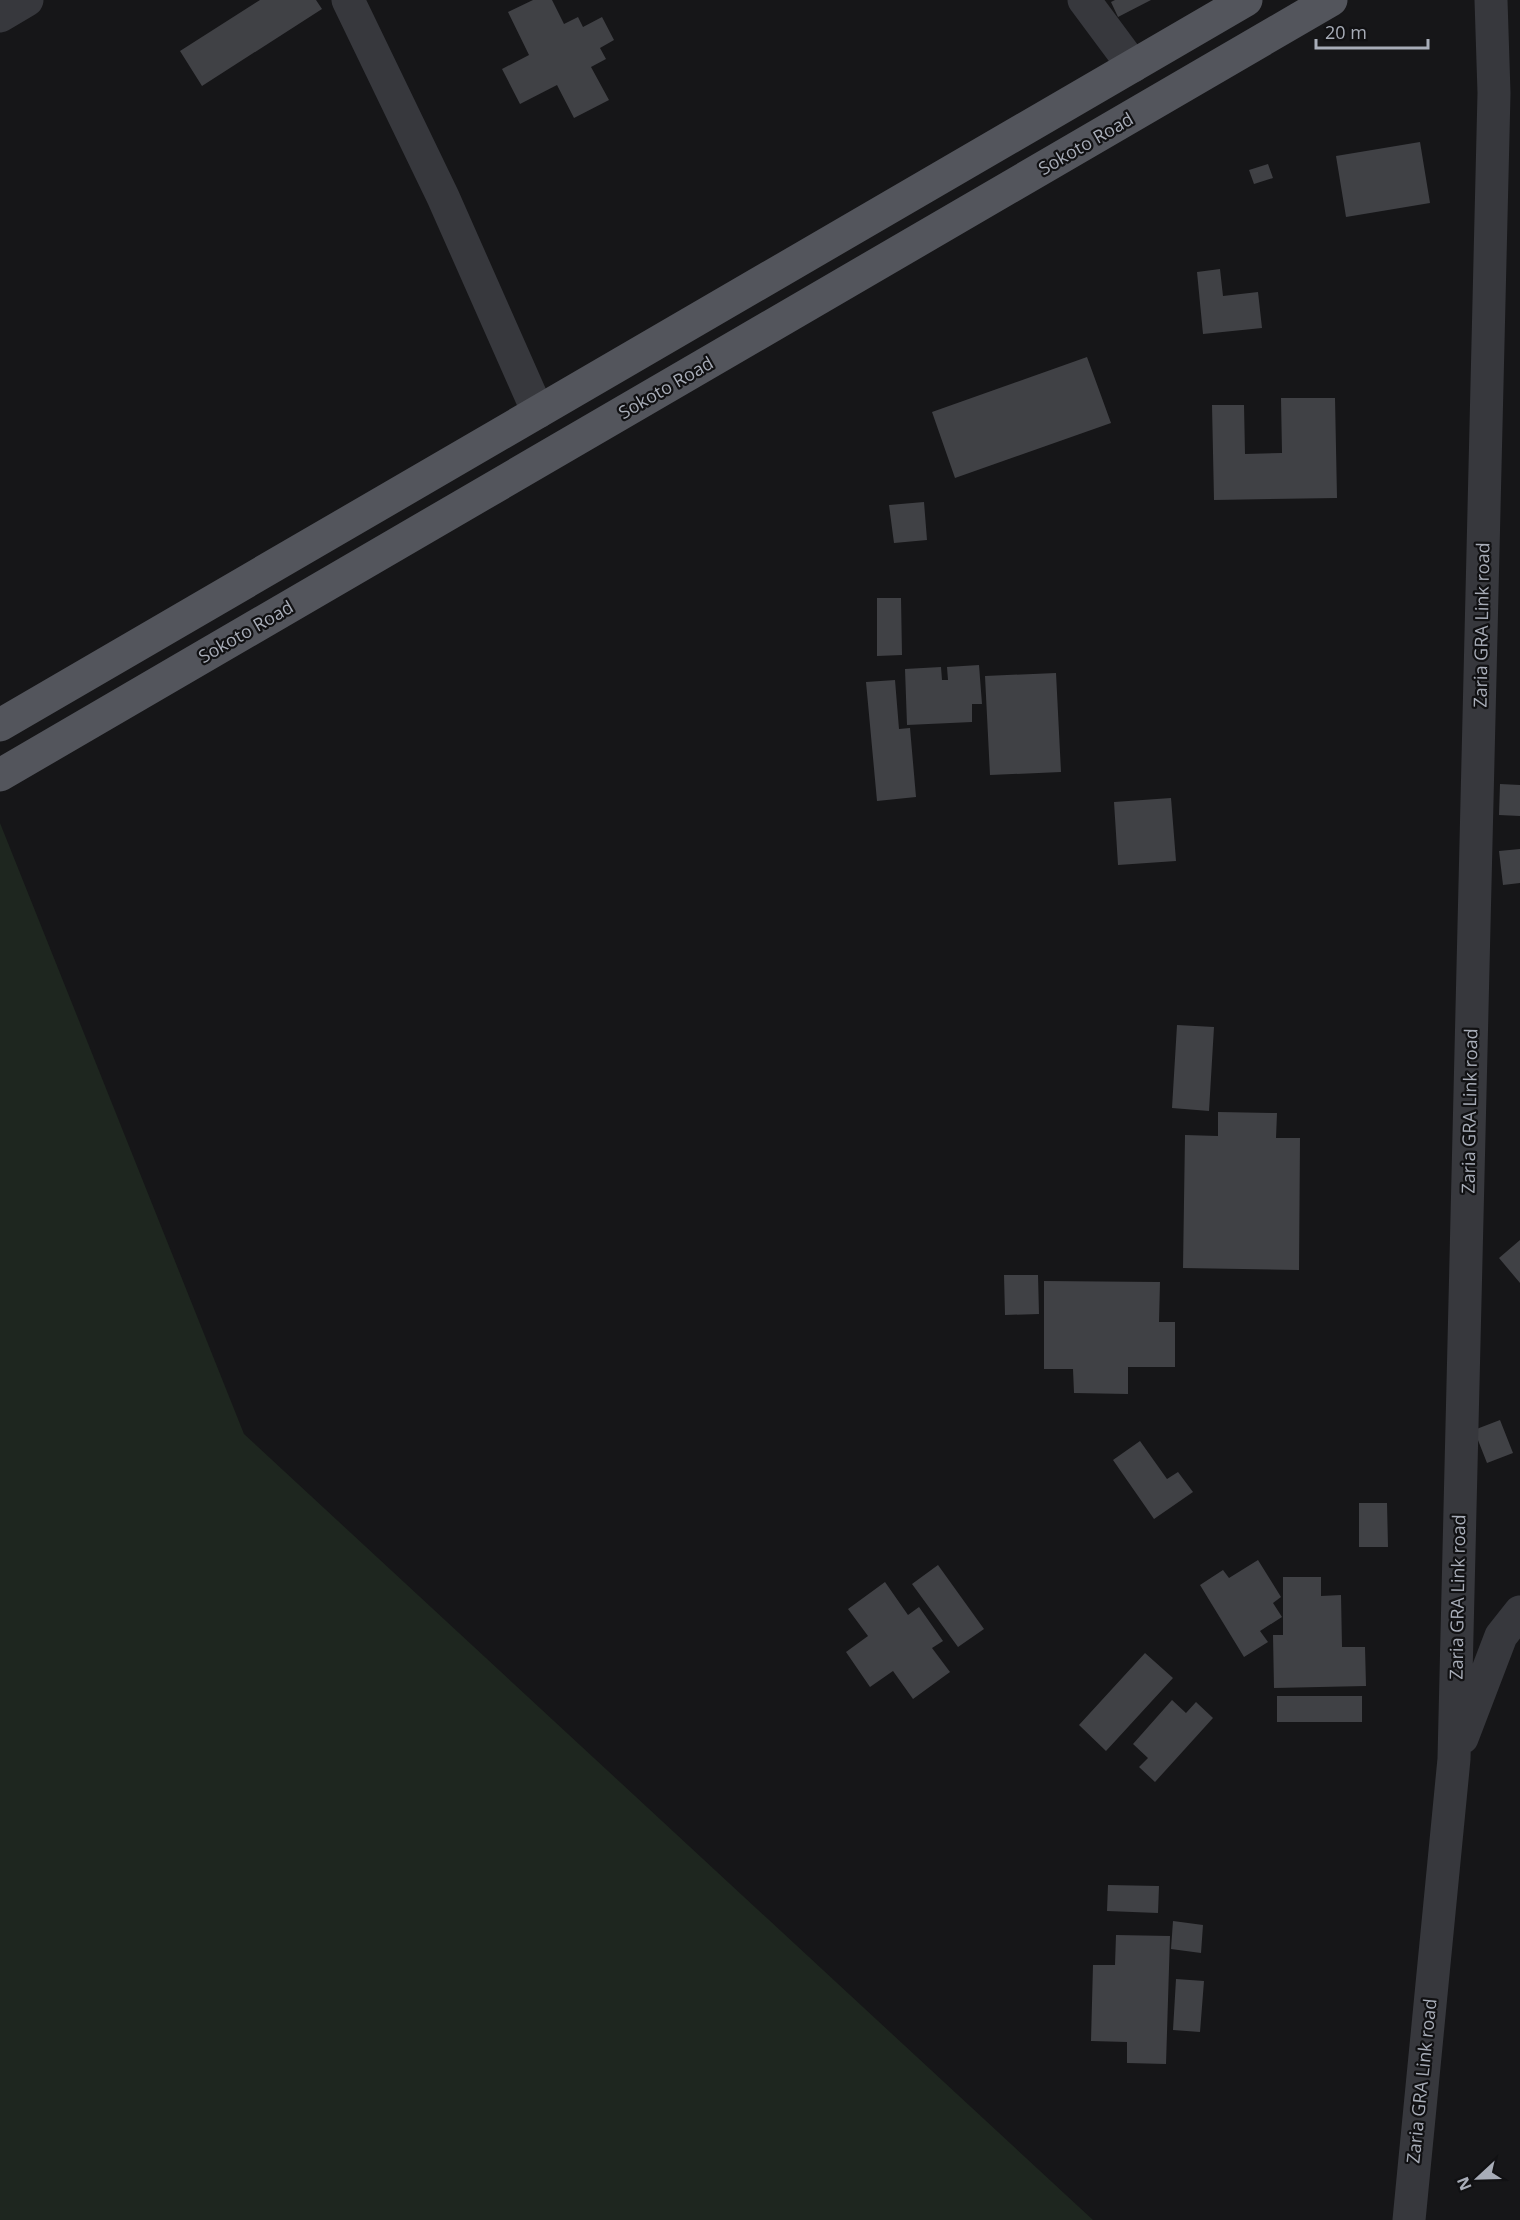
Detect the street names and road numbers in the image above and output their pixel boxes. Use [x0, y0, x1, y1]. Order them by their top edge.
street label: Sokoto Road [1034, 106, 1137, 180]
street label: Sokoto Road [614, 350, 717, 424]
street label: Zaria GRA Link road [1468, 542, 1494, 708]
street label: Sokoto Road [194, 594, 297, 668]
street label: Zaria GRA Link road [1456, 1028, 1482, 1194]
street label: Zaria GRA Link road [1444, 1514, 1470, 1680]
street label: Zaria GRA Link road [1400, 1997, 1442, 2164]

